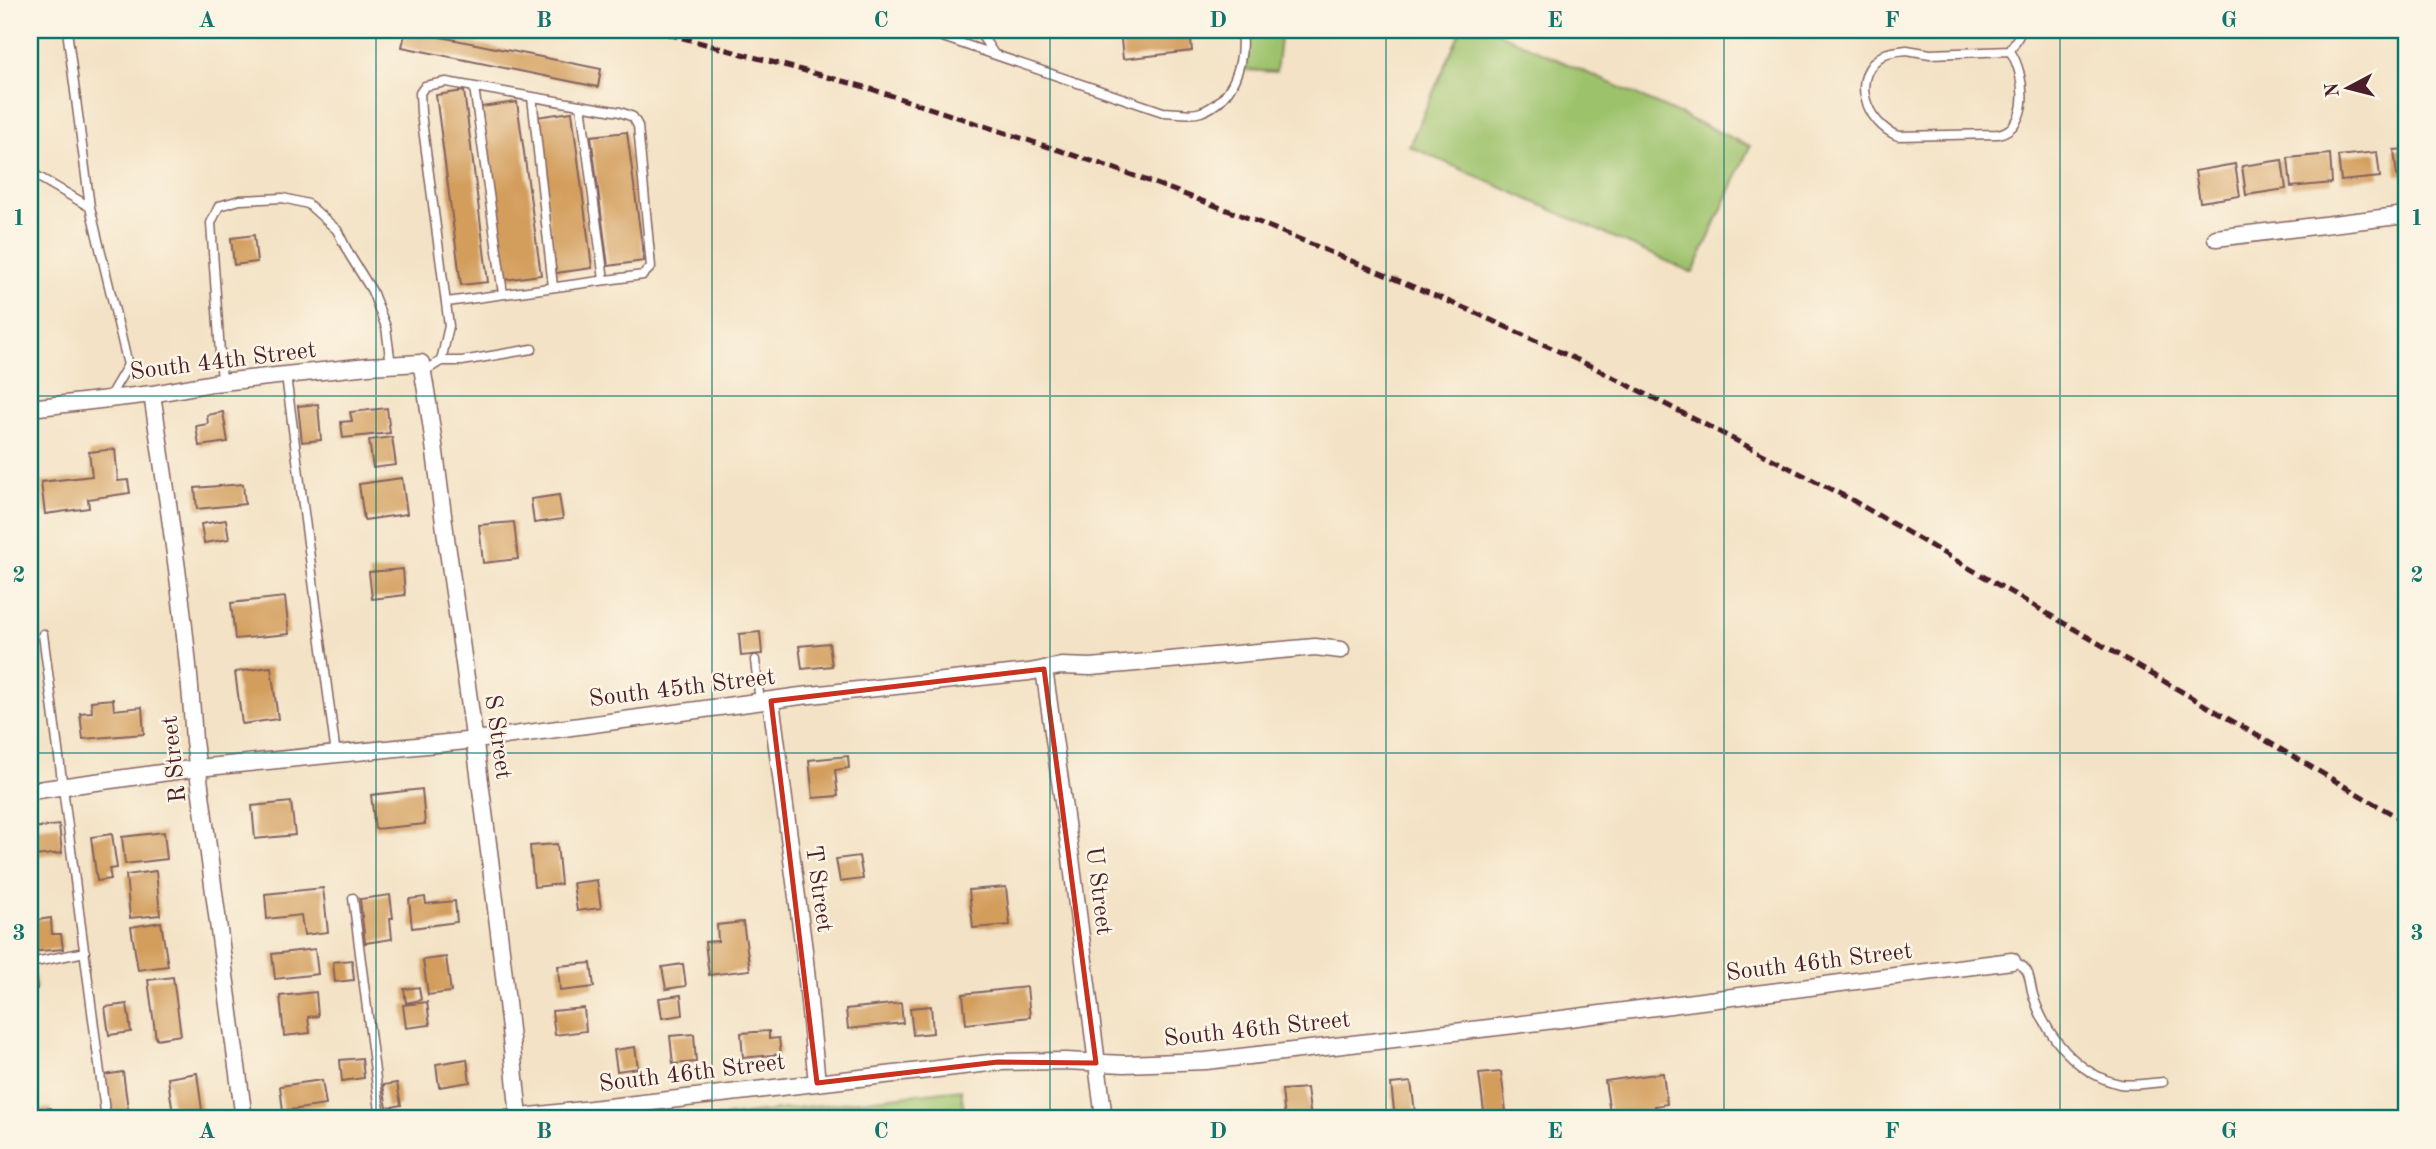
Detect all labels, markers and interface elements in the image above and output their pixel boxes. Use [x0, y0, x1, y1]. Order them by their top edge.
text: A [198, 9, 216, 32]
text: B [536, 9, 552, 32]
text: C [873, 9, 889, 32]
text: D [1209, 9, 1227, 32]
text: E [1547, 9, 1563, 32]
text: F [1884, 9, 1900, 32]
text: G [2221, 9, 2237, 32]
north arrow [2314, 52, 2384, 122]
text: N [2323, 81, 2344, 98]
text: 1 [12, 207, 26, 230]
text: 1 [2410, 207, 2424, 230]
street label: South 44th Street [129, 339, 317, 385]
text: 2 [12, 564, 26, 587]
text: 2 [2410, 564, 2424, 587]
street label: South 45th Street [588, 666, 776, 712]
street label: S Street [479, 693, 515, 781]
street label: R Street [158, 714, 192, 804]
street label: T Street [800, 844, 836, 934]
street label: U Street [1081, 845, 1115, 937]
text: 3 [12, 922, 26, 945]
text: 3 [2410, 922, 2424, 945]
street label: South 46th Street [1725, 940, 1913, 986]
street label: South 46th Street [1163, 1008, 1351, 1052]
street label: South 46th Street [598, 1051, 786, 1097]
text: A [198, 1120, 216, 1143]
text: B [536, 1120, 552, 1143]
text: C [873, 1120, 889, 1143]
text: D [1209, 1120, 1227, 1143]
text: E [1547, 1120, 1563, 1143]
text: F [1884, 1120, 1900, 1143]
text: G [2221, 1120, 2237, 1143]

